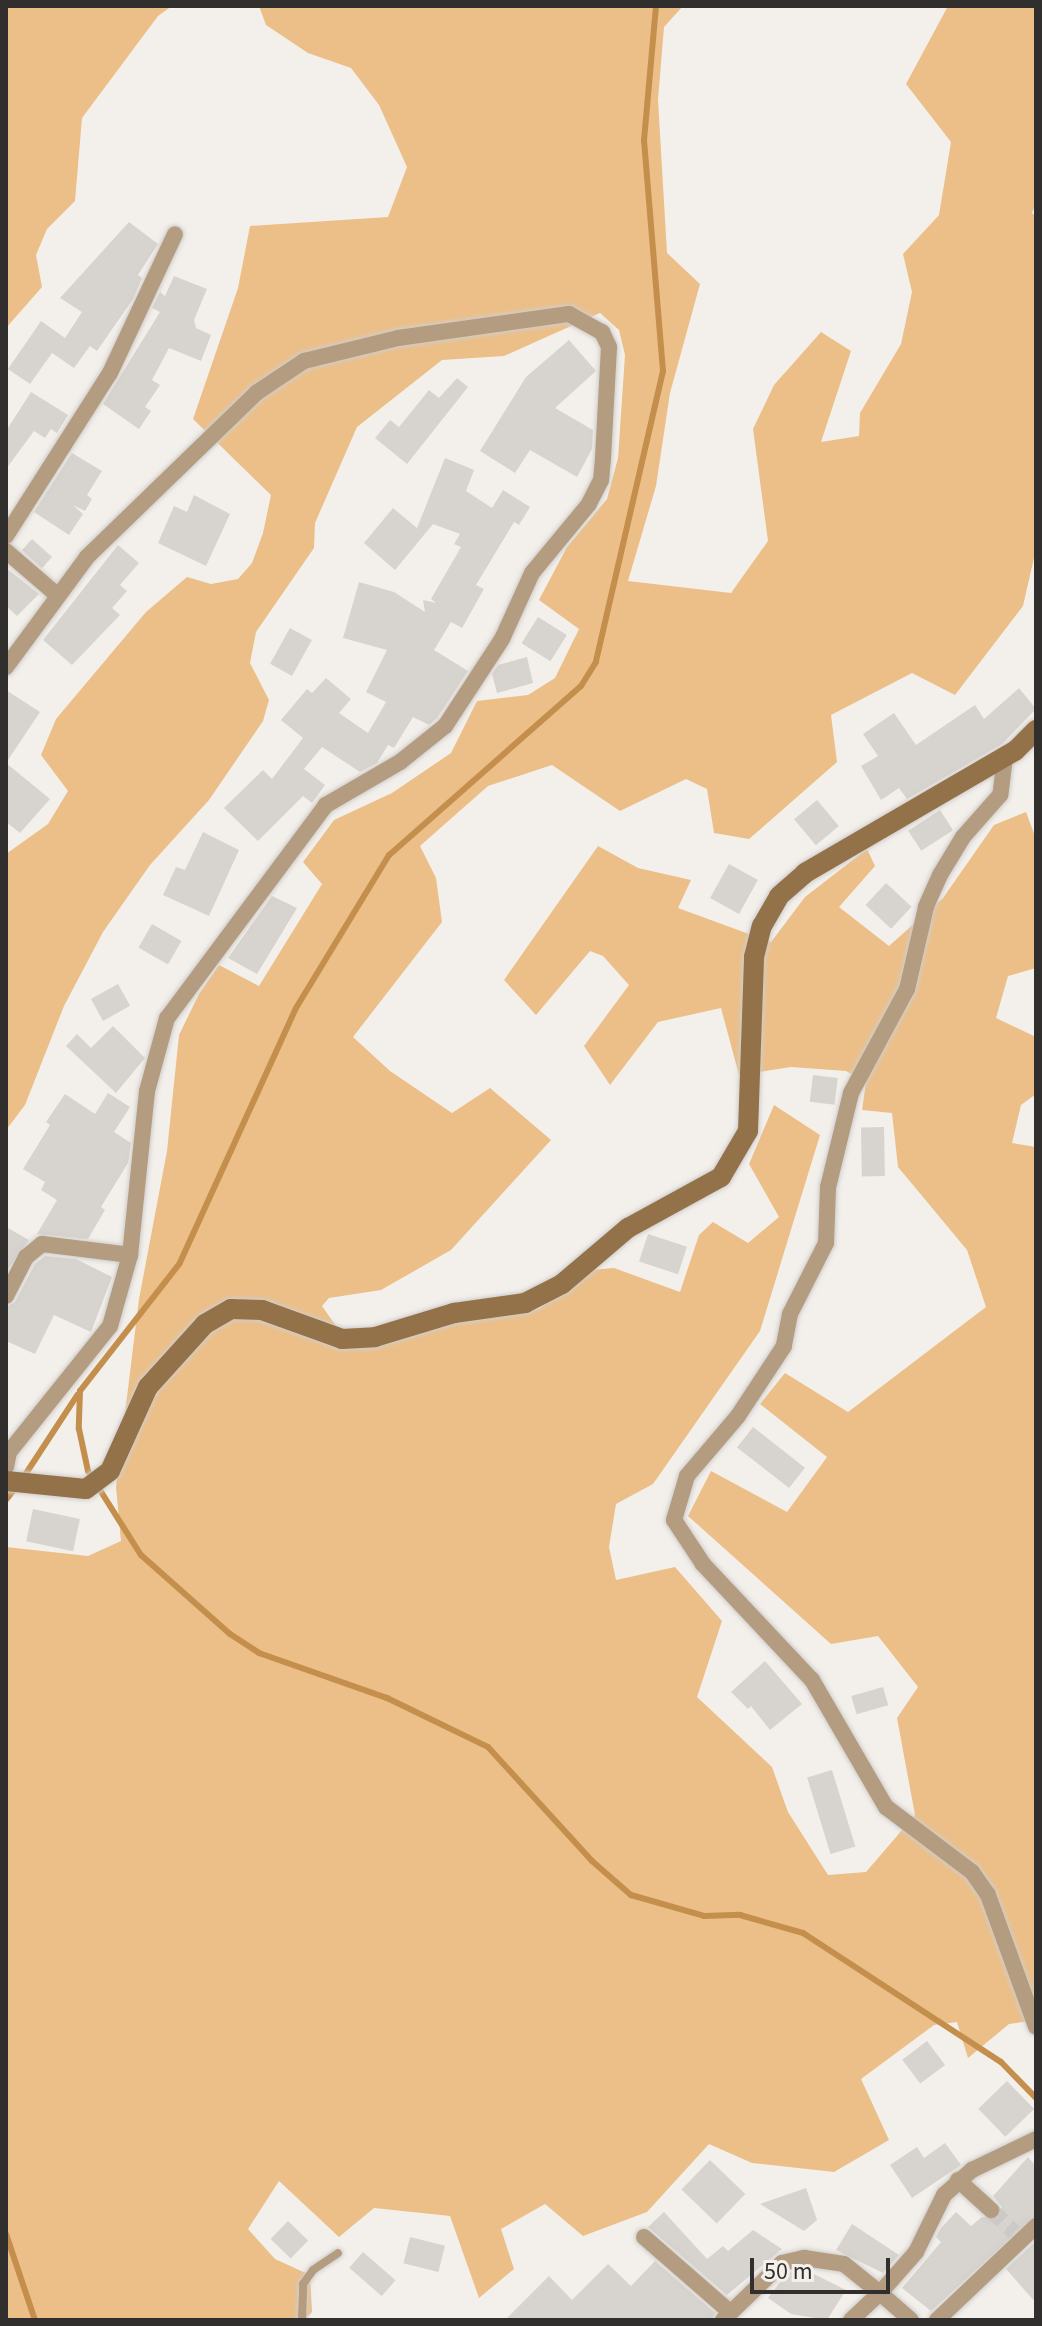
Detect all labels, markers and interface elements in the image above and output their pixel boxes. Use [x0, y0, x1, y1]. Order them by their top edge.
scale bar [754, 2242, 894, 2292]
text: 50 m [764, 2254, 813, 2289]

